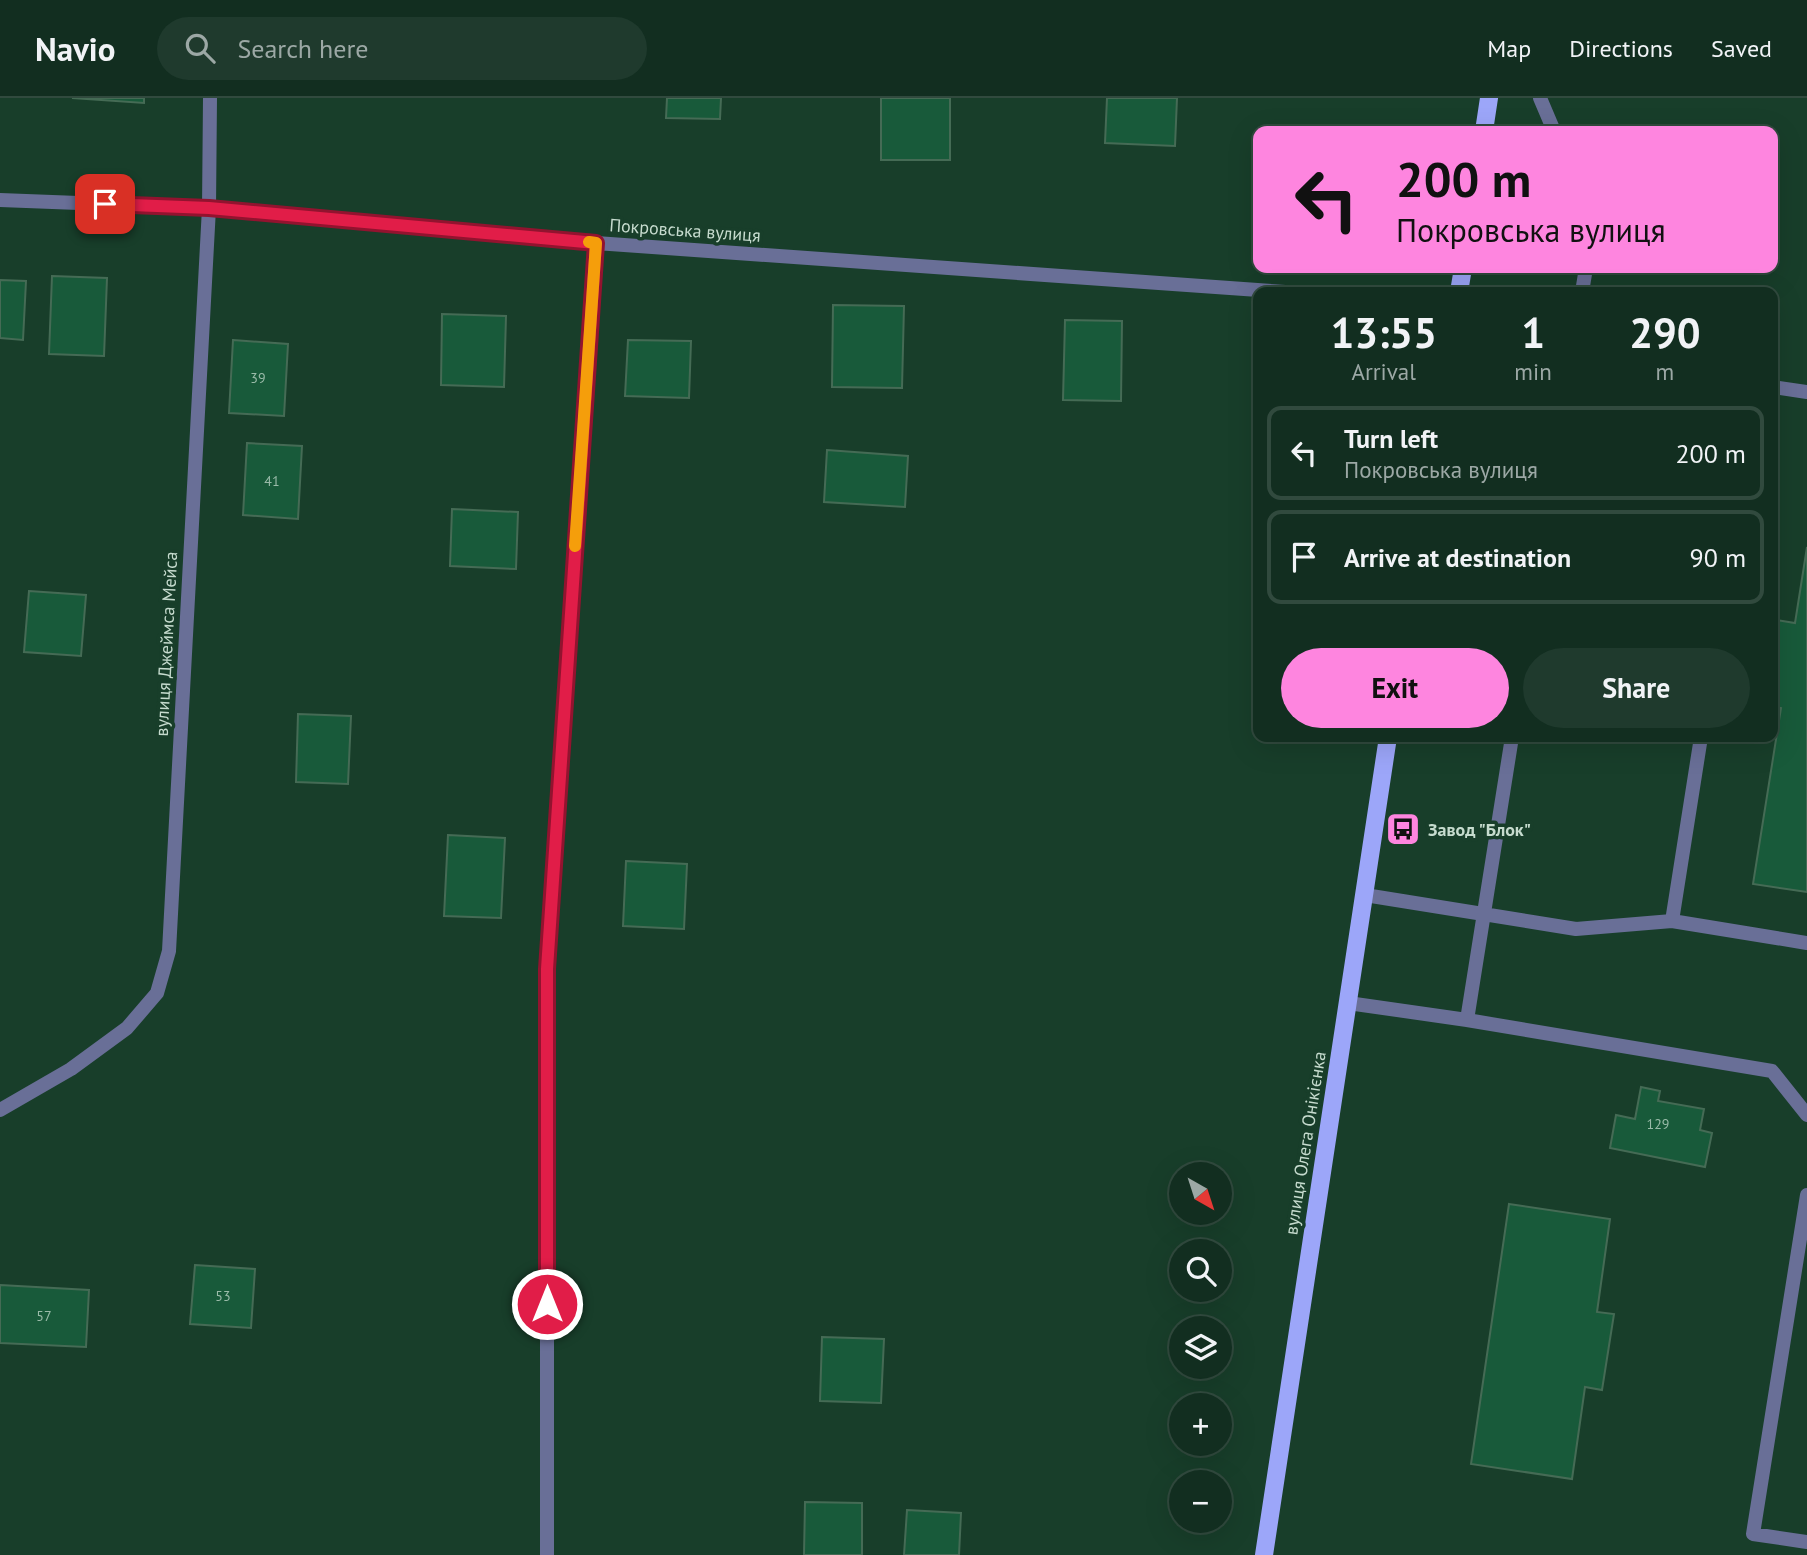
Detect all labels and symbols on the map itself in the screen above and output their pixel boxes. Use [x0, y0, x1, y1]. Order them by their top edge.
pin [75, 174, 135, 234]
street label: Покровська вулиця [609, 213, 761, 247]
house number: 39 [250, 369, 266, 387]
house number: 41 [264, 472, 280, 490]
street label: вулиця Джеймса Мейса [150, 551, 182, 737]
bus stop icon: Завод "Блок" [1384, 810, 1422, 848]
place label: Завод "Блок" [1428, 818, 1531, 841]
street label: вулиця Олега Онікієнка [1279, 1050, 1331, 1236]
house number: 129 [1647, 1115, 1669, 1133]
north arrow [1169, 1162, 1232, 1225]
position arrow [510, 1267, 584, 1341]
house number: 53 [215, 1287, 231, 1305]
house number: 57 [36, 1307, 52, 1325]

